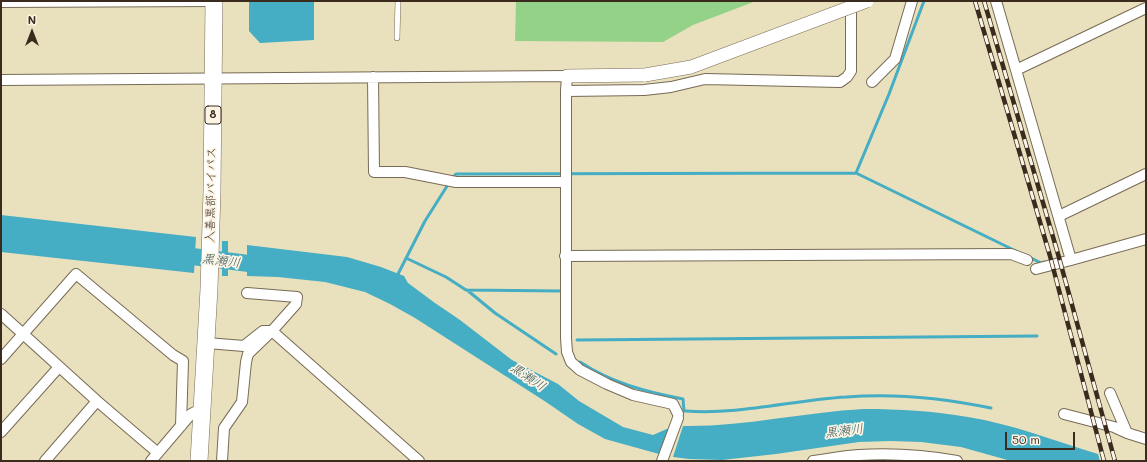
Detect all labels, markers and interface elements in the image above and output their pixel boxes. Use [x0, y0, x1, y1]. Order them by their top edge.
north arrow [12, 12, 52, 52]
text: N [28, 12, 36, 27]
road number: 8 [205, 106, 221, 124]
street label: 入善黒部バイパス [203, 147, 219, 243]
water label: 黒瀬川 [201, 251, 241, 271]
water label: 黒瀬川 [507, 360, 549, 394]
water label: 黒瀬川 [824, 421, 864, 441]
scale bar [1007, 424, 1077, 450]
text: 50 m [1012, 431, 1040, 447]

